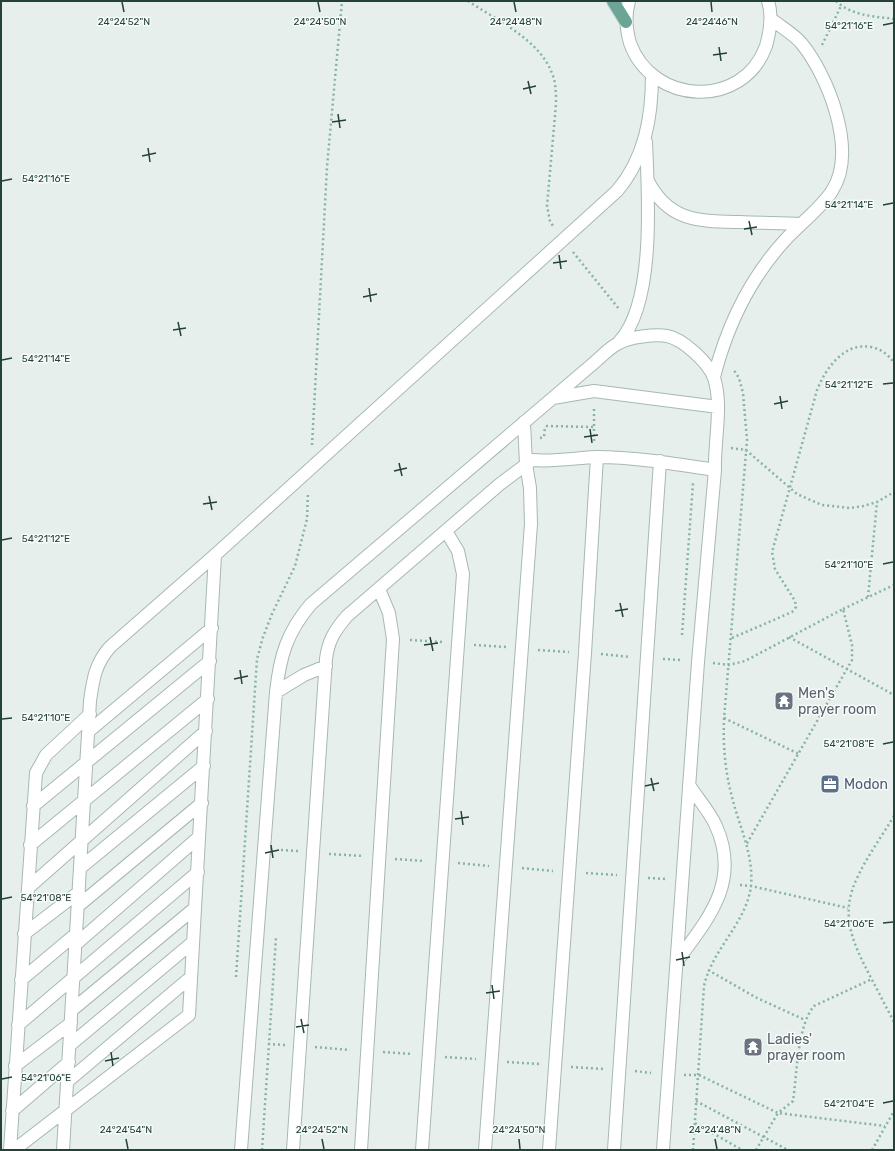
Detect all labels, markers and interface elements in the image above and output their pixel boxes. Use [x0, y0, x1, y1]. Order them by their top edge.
text: 24°24'52"N [98, 16, 150, 28]
text: 24°24'50"N [294, 16, 346, 28]
text: 24°24'48"N [490, 16, 542, 28]
text: 24°24'46"N [686, 16, 738, 28]
text: 54°21'16"E [825, 20, 873, 32]
text: 54°21'16"E [22, 173, 70, 185]
text: 54°21'14"E [825, 199, 873, 211]
text: 54°21'14"E [22, 353, 70, 365]
text: 54°21'12"E [825, 379, 873, 391]
text: 54°21'12"E [22, 533, 70, 545]
text: 54°21'10"E [825, 559, 873, 571]
place label: Men's prayer room [798, 685, 877, 718]
temple icon: Men's prayer room [773, 690, 795, 712]
text: 54°21'10"E [22, 712, 70, 724]
text: 54°21'08"E [824, 738, 874, 750]
office icon: Modon [819, 773, 841, 795]
place label: Modon [844, 776, 888, 793]
text: 54°21'08"E [21, 892, 71, 904]
text: 54°21'06"E [824, 918, 874, 930]
place label: Ladies' prayer room [767, 1031, 846, 1064]
temple icon: Ladies' prayer room [742, 1036, 764, 1058]
text: 54°21'06"E [21, 1072, 71, 1084]
text: 54°21'04"E [824, 1098, 874, 1110]
text: 24°24'54"N [100, 1124, 152, 1136]
text: 24°24'52"N [296, 1124, 348, 1136]
text: 24°24'50"N [493, 1124, 545, 1136]
text: 24°24'48"N [689, 1124, 741, 1136]

